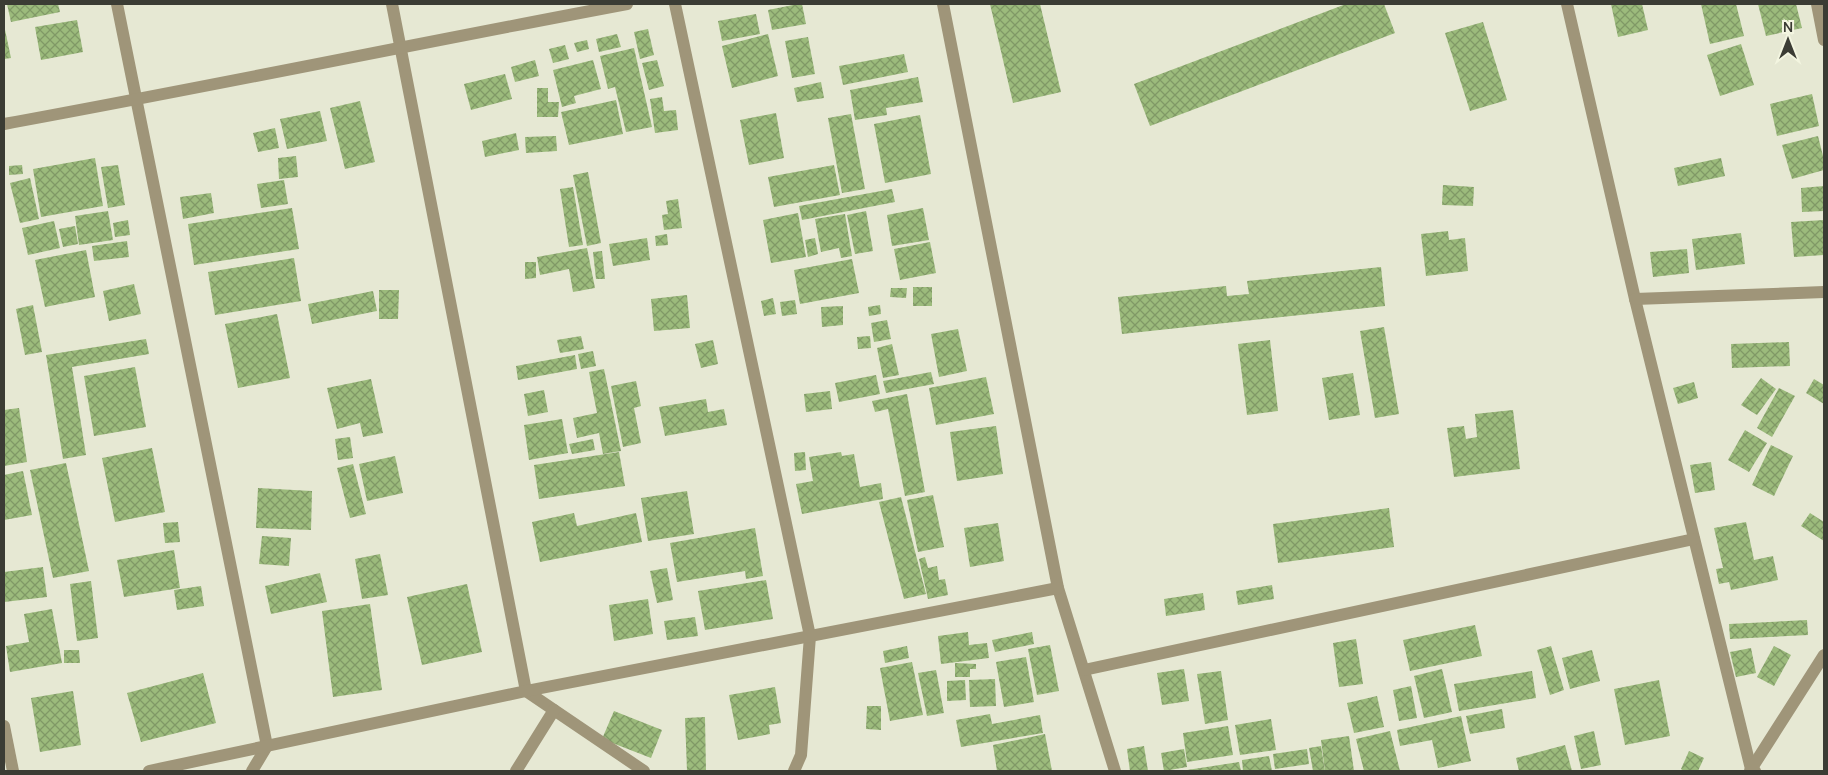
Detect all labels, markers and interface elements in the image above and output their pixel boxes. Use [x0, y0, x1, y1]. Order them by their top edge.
north arrow [1763, 15, 1813, 65]
text: N [1783, 17, 1793, 36]

